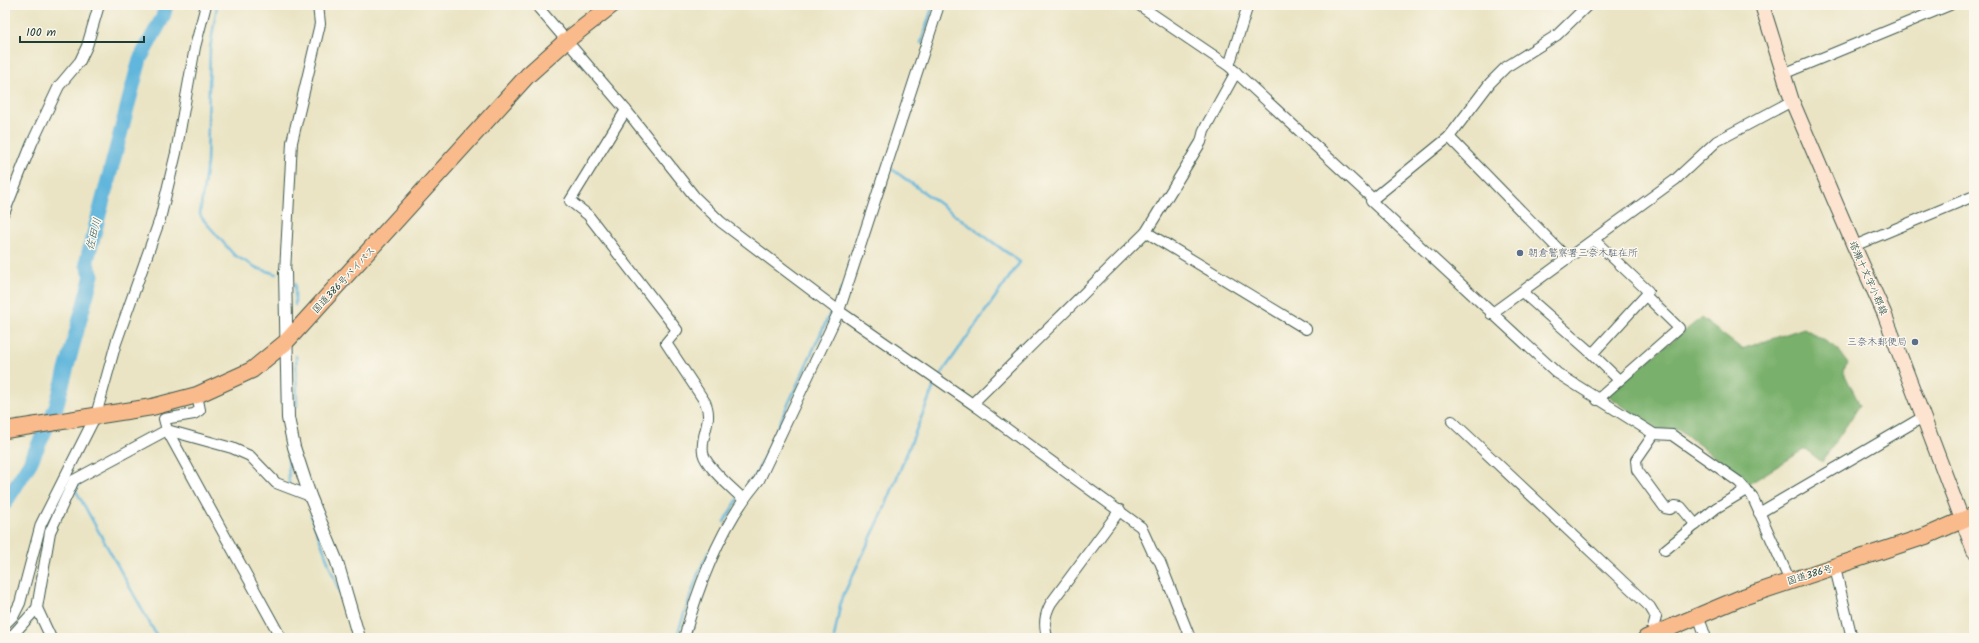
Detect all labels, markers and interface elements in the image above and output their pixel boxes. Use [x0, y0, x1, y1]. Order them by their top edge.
scale bar [20, 18, 144, 44]
text: 100 m [26, 23, 57, 42]
water label: 佐田川 [81, 216, 107, 252]
street label: 塔瀬十文字小郡線 [1844, 238, 1892, 318]
street label: 国道386号バイパス [308, 243, 380, 317]
place label: 朝倉警察署三奈木駐在所 [1528, 245, 1638, 261]
marker: 朝倉警察署三奈木駐在所 [1515, 248, 1525, 258]
place label: 三奈木郵便局 [1847, 334, 1907, 350]
marker: 三奈木郵便局 [1910, 337, 1920, 347]
street label: 国道386号 [1785, 560, 1835, 590]

